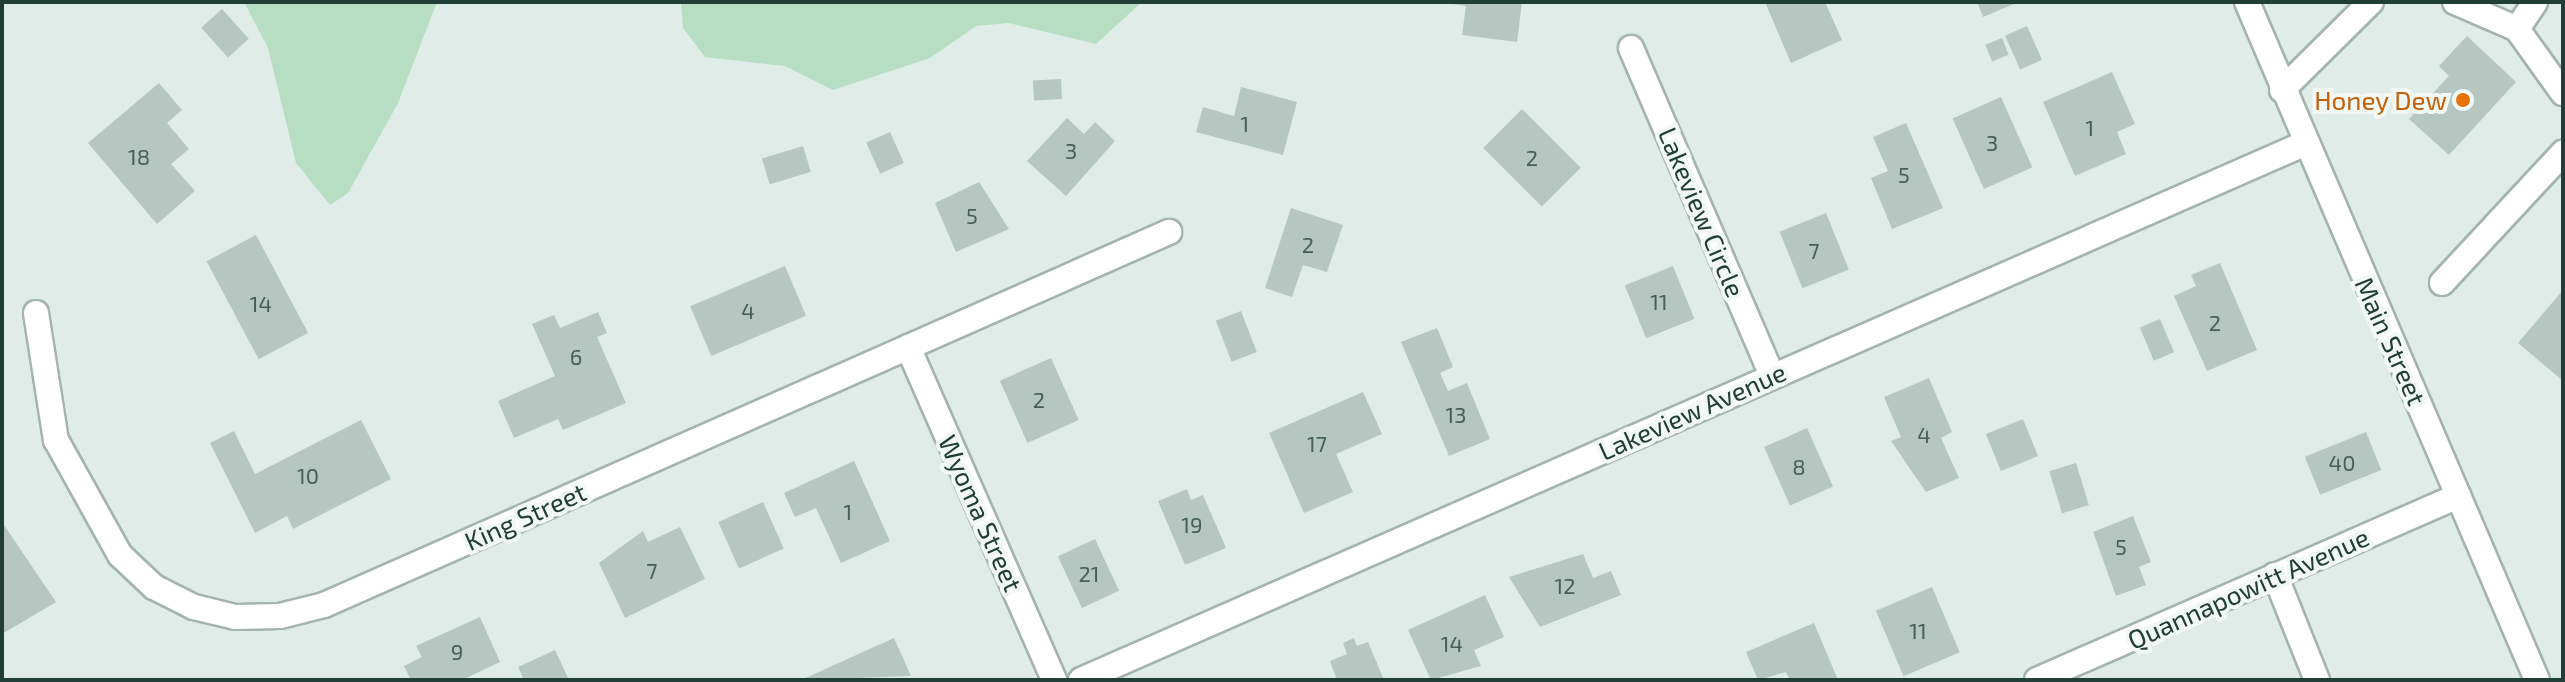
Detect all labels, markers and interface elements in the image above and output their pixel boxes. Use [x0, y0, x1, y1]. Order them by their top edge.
place label: Honey Dew [2314, 84, 2447, 116]
marker: Honey Dew [2454, 91, 2472, 109]
house number: 1 [1241, 111, 1249, 137]
house number: 1 [2086, 115, 2094, 141]
street label: Lakeview Circle [1652, 122, 1752, 302]
house number: 3 [1986, 130, 1998, 156]
house number: 3 [1065, 138, 1077, 164]
house number: 18 [128, 144, 150, 170]
house number: 2 [1526, 145, 1538, 171]
house number: 5 [1898, 162, 1910, 188]
house number: 5 [966, 203, 978, 229]
house number: 2 [1302, 232, 1314, 258]
house number: 7 [1808, 238, 1820, 264]
street label: Main Street [2349, 272, 2433, 410]
house number: 11 [1650, 289, 1668, 315]
house number: 14 [250, 291, 272, 317]
house number: 4 [741, 298, 755, 324]
house number: 2 [2209, 310, 2221, 336]
house number: 6 [570, 344, 582, 370]
street label: Lakeview Avenue [1593, 355, 1791, 467]
house number: 2 [1033, 387, 1045, 413]
house number: 13 [1446, 402, 1466, 428]
house number: 4 [1917, 422, 1931, 448]
street label: Wyoma Street [933, 430, 1029, 596]
house number: 17 [1307, 431, 1327, 457]
house number: 40 [2329, 450, 2355, 476]
house number: 8 [1792, 454, 1806, 480]
house number: 10 [297, 463, 319, 489]
street label: King Street [460, 475, 590, 557]
house number: 1 [844, 499, 852, 525]
house number: 19 [1181, 512, 1203, 538]
street label: Quannapowitt Avenue [2122, 521, 2374, 655]
house number: 5 [2115, 534, 2127, 560]
house number: 7 [646, 558, 658, 584]
house number: 21 [1078, 561, 1100, 587]
house number: 12 [1554, 573, 1576, 599]
house number: 11 [1909, 618, 1927, 644]
house number: 14 [1441, 631, 1463, 657]
house number: 9 [451, 639, 463, 665]

